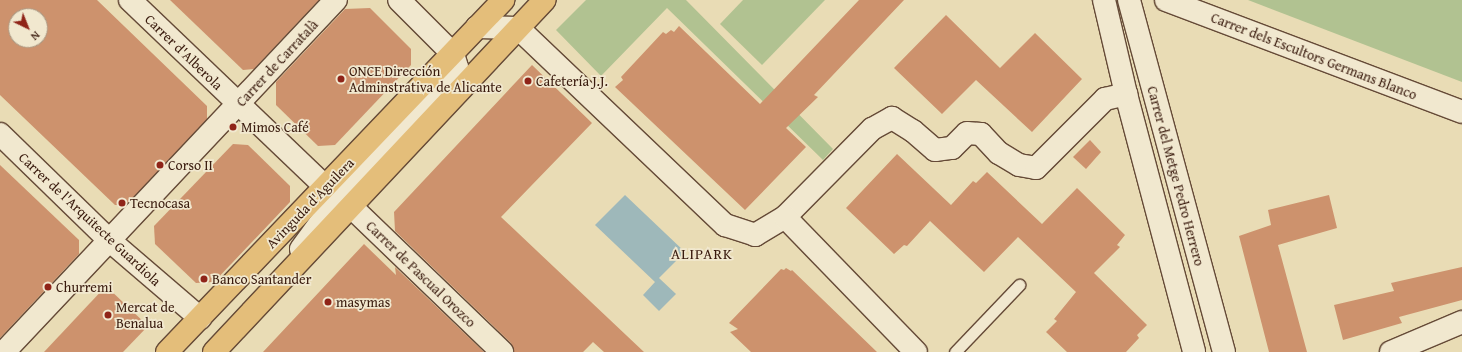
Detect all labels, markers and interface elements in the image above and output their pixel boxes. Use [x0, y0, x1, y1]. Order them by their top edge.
north arrow [8, 8, 48, 48]
street label: Carrer dels Escultors Germans Blanco [1209, 9, 1419, 103]
street label: Carrer d'Alberola [142, 11, 226, 93]
street label: Carrer de Carratalà [233, 16, 321, 110]
text: N [27, 28, 44, 44]
place label: ONCE Dirección Adminstrativa de Alicante [349, 63, 502, 96]
place label: Cafetería J.J. [536, 73, 608, 89]
marker: ONCE Dirección Adminstrativa de Alicante [336, 74, 346, 84]
marker: Cafetería J.J. [523, 76, 533, 86]
street label: Carrer del Metge Pedro Herrero [1144, 84, 1208, 268]
place label: Mimos Café [241, 119, 309, 135]
marker: Mimos Café [228, 122, 238, 132]
street label: Carrer de l'Arquitecte Guardiola [16, 149, 164, 289]
street label: Avinguda d'Aguilera [263, 154, 357, 252]
place label: Corso II [168, 157, 213, 173]
marker: Corso II [155, 160, 165, 170]
place label: Tecnocasa [130, 195, 190, 211]
marker: Tecnocasa [117, 198, 127, 208]
street label: Carrer de Pascual Orozco [363, 217, 479, 331]
district label: ALIPARK [671, 245, 733, 263]
place label: Banco Santander [212, 271, 311, 287]
marker: Banco Santander [199, 274, 209, 284]
place label: Churremi [56, 279, 112, 295]
marker: Churremi [43, 282, 53, 292]
place label: masymas [336, 294, 390, 310]
marker: masymas [323, 297, 333, 307]
place label: Mercat de Benalua [116, 299, 174, 332]
marker: Mercat de Benalua [103, 310, 113, 320]

